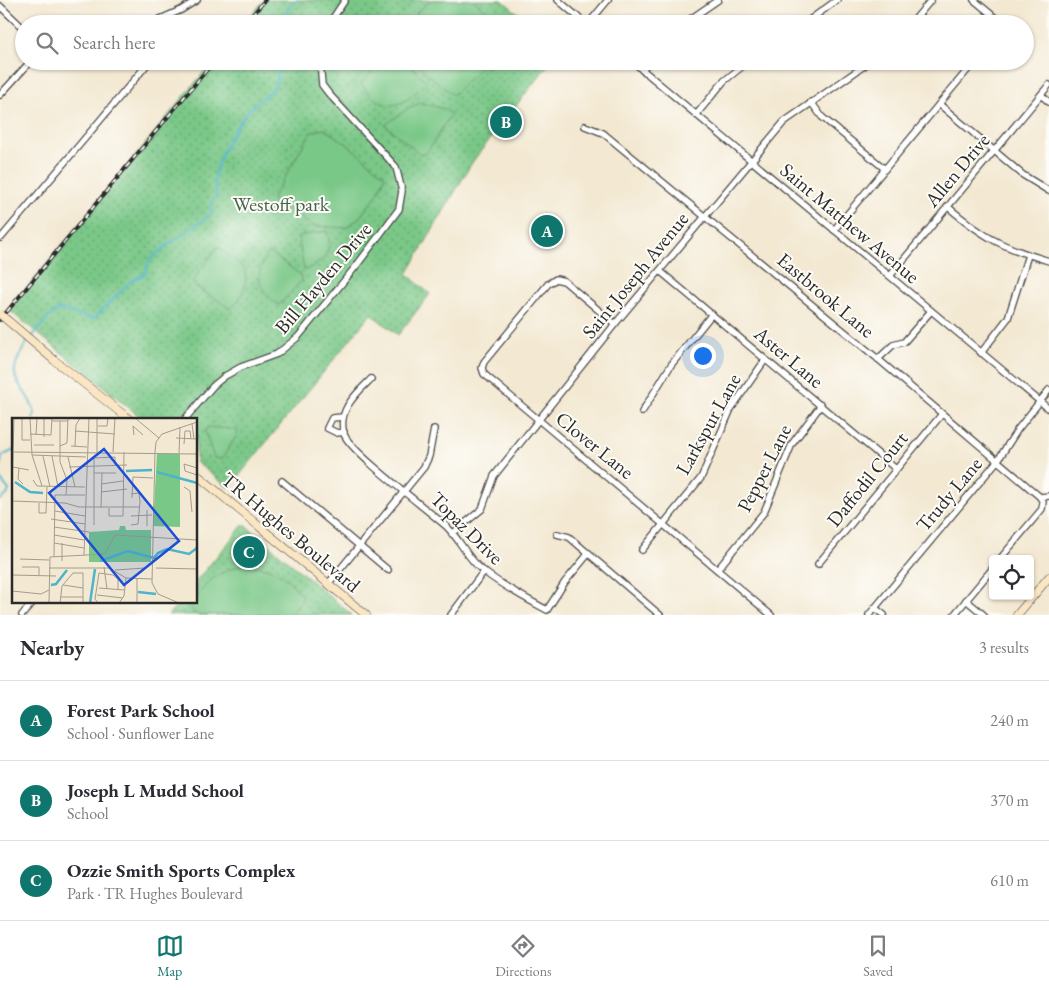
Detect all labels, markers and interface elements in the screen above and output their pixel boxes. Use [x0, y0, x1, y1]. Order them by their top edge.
search box [15, 15, 1034, 70]
icon: search [33, 29, 61, 57]
text: Search here [73, 30, 155, 55]
pin: B [490, 103, 522, 141]
street label: Allen Drive [918, 128, 996, 213]
street label: Saint Matthew Avenue [775, 157, 925, 289]
park label: Westoff park [233, 191, 330, 217]
street label: Saint Joseph Avenue [576, 206, 694, 344]
pin: A [531, 212, 563, 250]
street label: Bill Hayden Drive [269, 217, 377, 339]
street label: Eastbrook Lane [772, 247, 880, 343]
street label: Aster Lane [748, 320, 829, 394]
your location [690, 343, 716, 369]
street label: Larkspur Lane [670, 369, 747, 479]
street label: Clover Lane [551, 406, 640, 485]
inset map [12, 418, 198, 602]
street label: Pepper Lane [731, 420, 797, 516]
street label: Daffodil Court [821, 425, 914, 532]
street label: Trudy Lane [910, 451, 988, 537]
street label: TR Hughes Boulevard [216, 466, 367, 598]
street label: Topaz Drive [425, 486, 509, 570]
pin: C [233, 533, 265, 571]
map controls [989, 555, 1034, 600]
button: locate [989, 555, 1034, 600]
text: Nearby [20, 634, 84, 661]
text: 3 results [979, 637, 1029, 658]
text: Forest Park School [67, 698, 215, 723]
text: A [30, 710, 42, 731]
text: 240 m [990, 710, 1029, 731]
text: School · Sunflower Lane [67, 723, 214, 744]
text: Joseph L Mudd School [67, 778, 244, 803]
text: B [31, 790, 41, 811]
text: 370 m [990, 790, 1029, 811]
text: School [67, 803, 109, 824]
text: Ozzie Smith Sports Complex [67, 858, 295, 883]
text: C [30, 870, 42, 891]
text: 610 m [990, 870, 1029, 891]
text: Park · TR Hughes Boulevard [67, 883, 243, 904]
tab: Map [156, 932, 184, 980]
tab: Directions [495, 932, 552, 980]
tab: Saved [863, 932, 893, 980]

